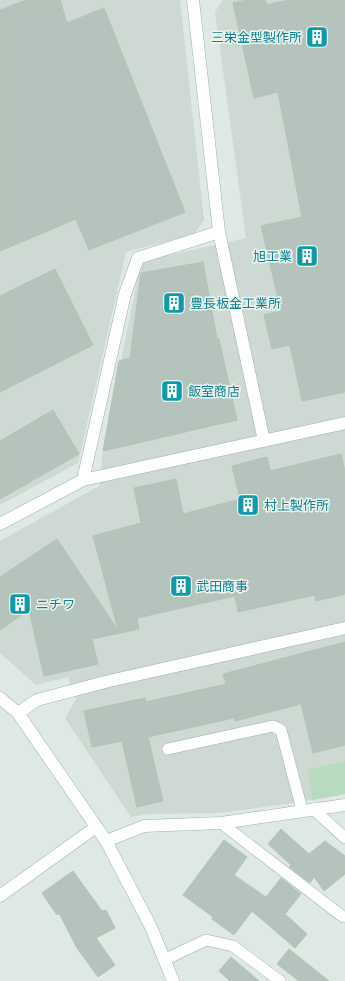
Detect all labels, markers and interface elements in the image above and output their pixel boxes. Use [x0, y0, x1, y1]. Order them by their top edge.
building icon: 三栄金型製作所 [304, 24, 330, 50]
place label: 三栄金型製作所 [211, 30, 302, 45]
building icon: 旭工業 [294, 243, 320, 269]
place label: 旭工業 [253, 249, 292, 264]
building icon: 豊長板金工業所 [161, 290, 187, 316]
place label: 豊長板金工業所 [190, 296, 281, 311]
building icon: 飯室商店 [159, 378, 185, 404]
place label: 飯室商店 [188, 384, 240, 399]
building icon: 村上製作所 [235, 492, 261, 518]
place label: 村上製作所 [264, 498, 329, 513]
building icon: 武田商事 [168, 573, 194, 599]
place label: 武田商事 [196, 579, 248, 594]
building icon: ニチワ [7, 591, 33, 617]
place label: ニチワ [36, 597, 75, 612]

